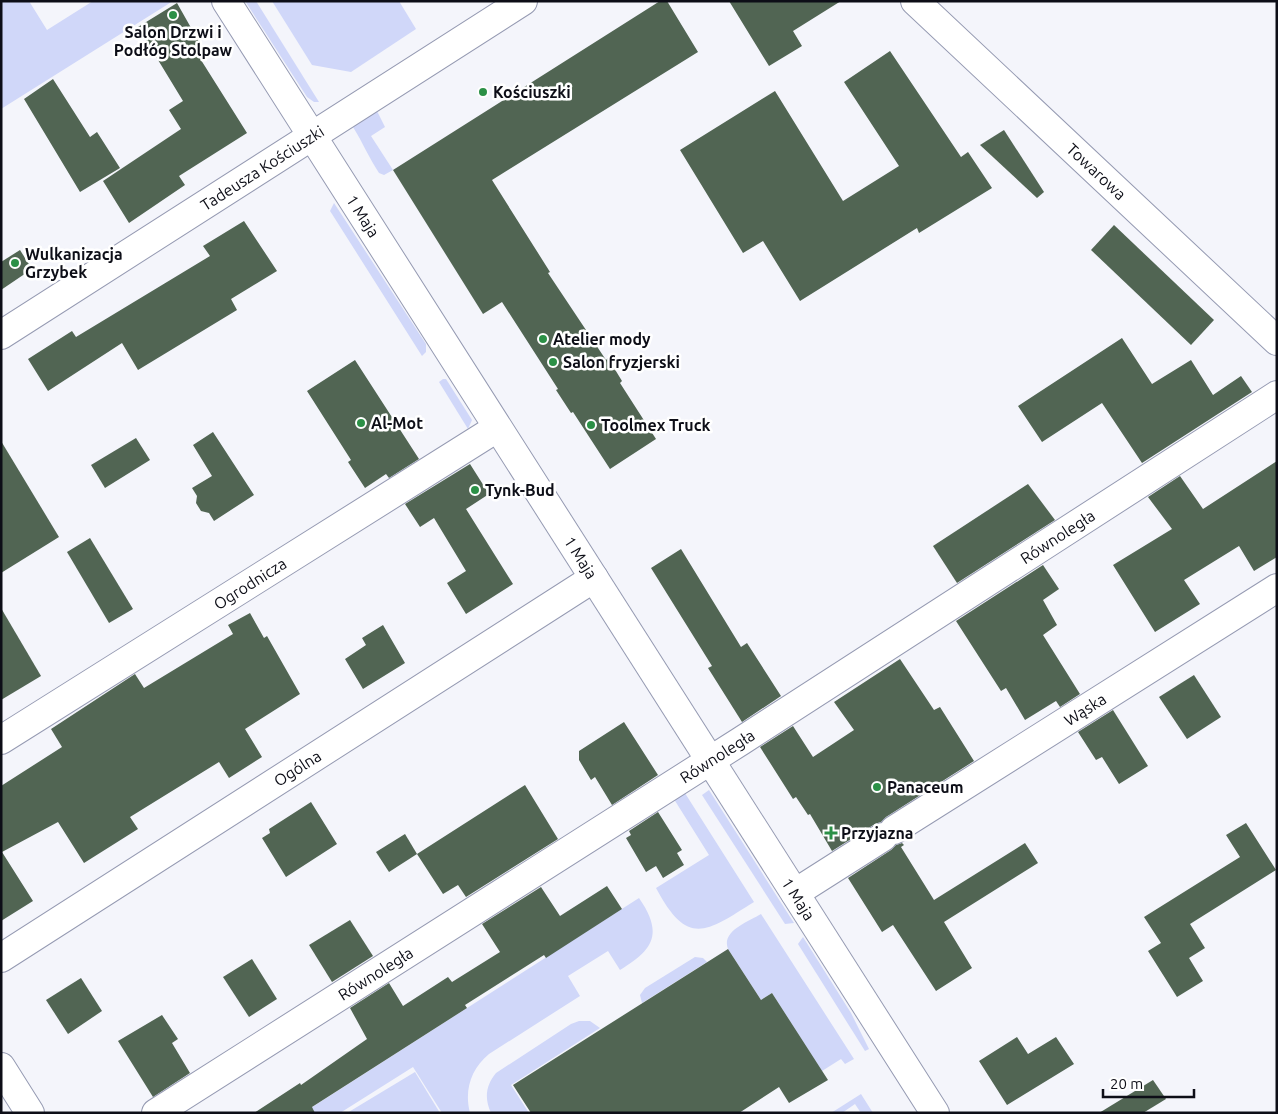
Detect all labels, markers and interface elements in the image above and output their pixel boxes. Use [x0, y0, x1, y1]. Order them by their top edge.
marker: Salon Drzwi i Podłóg Stolpaw [167, 9, 179, 21]
place label: Salon Drzwi i Podłóg Stolpaw [114, 23, 233, 59]
place label: Kościuszki [493, 83, 571, 101]
marker: Kościuszki [477, 86, 489, 98]
street label: Tadeusza Kościuszki [197, 122, 327, 214]
street label: Towarowa [1063, 140, 1130, 203]
street label: 1 Maja [343, 191, 383, 241]
place label: Wulkanizacja Grzybek [25, 245, 123, 281]
marker: Wulkanizacja Grzybek [9, 257, 21, 269]
place label: Atelier mody [553, 330, 651, 348]
marker: Atelier mody [537, 333, 549, 345]
place label: Salon fryzjerski [563, 353, 680, 371]
marker: Salon fryzjerski [547, 356, 559, 368]
place label: Al-Mot [371, 414, 423, 432]
place label: Toolmex Truck [601, 416, 711, 434]
marker: Al-Mot [355, 417, 367, 429]
marker: Toolmex Truck [585, 419, 597, 431]
place label: Tynk-Bud [485, 481, 555, 499]
marker: Tynk-Bud [469, 484, 481, 496]
street label: Równoległa [1017, 506, 1098, 567]
street label: 1 Maja [561, 533, 601, 582]
street label: Ogrodnicza [210, 554, 290, 613]
street label: Wąska [1061, 689, 1109, 729]
street label: Równoległa [676, 726, 758, 787]
street label: Ogólna [270, 746, 324, 790]
place label: Panaceum [887, 778, 964, 796]
marker: Panaceum [871, 781, 883, 793]
place label: Przyjazna [841, 824, 913, 842]
marker: Przyjazna [825, 827, 837, 839]
street label: 1 Maja [778, 874, 819, 924]
street label: Równoległa [335, 943, 416, 1004]
scale bar [1103, 1066, 1194, 1098]
text: 20 m [1110, 1075, 1143, 1092]

